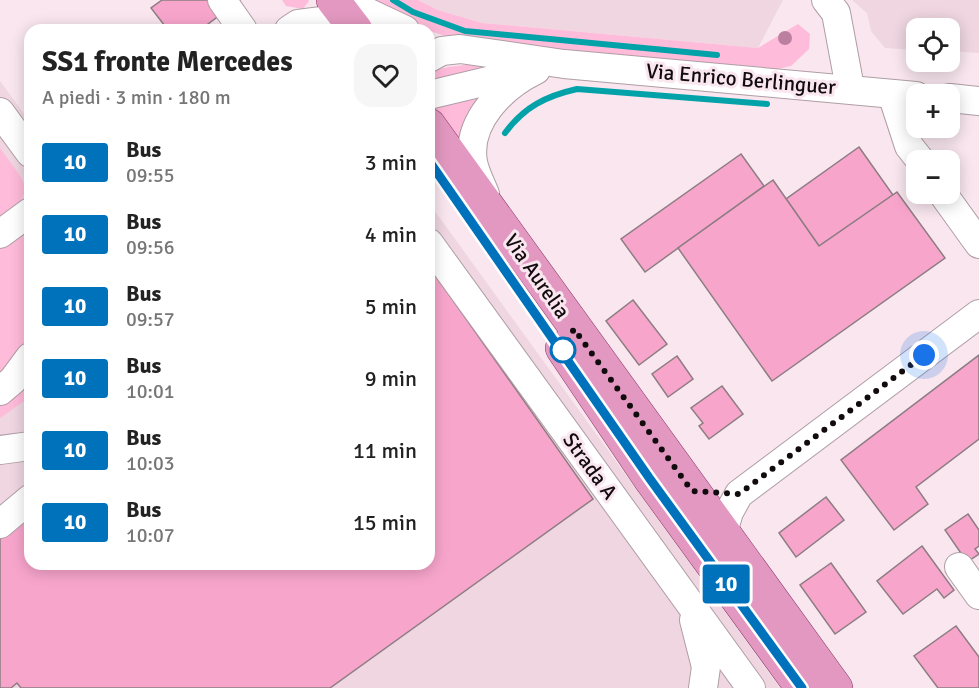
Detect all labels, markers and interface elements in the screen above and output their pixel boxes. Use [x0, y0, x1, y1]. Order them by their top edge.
map controls [906, 18, 960, 204]
button: locate [906, 18, 960, 72]
button: heart [354, 44, 417, 107]
text: SS1 fronte Mercedes [42, 45, 293, 79]
street label: Via Enrico Berlinguer [645, 58, 837, 100]
button: + [906, 84, 960, 138]
text: A piedi · 3 min · 180 m [42, 85, 231, 110]
text: Bus [126, 136, 161, 163]
text: 10 [64, 149, 86, 175]
text: 3 min [365, 149, 417, 176]
button: − [906, 150, 960, 204]
text: 09:55 [126, 163, 175, 188]
text: Bus [126, 208, 161, 235]
text: 10 [64, 221, 86, 247]
text: 4 min [365, 221, 417, 248]
street label: Via Aurelia [498, 229, 576, 323]
text: 09:56 [126, 235, 175, 260]
text: Bus [126, 280, 161, 307]
text: 10 [64, 293, 86, 319]
text: 5 min [365, 293, 417, 320]
text: 09:57 [126, 307, 175, 332]
unlabelled marker [550, 337, 576, 363]
your location [909, 340, 939, 370]
text: Bus [126, 352, 161, 379]
text: 10 [64, 365, 86, 391]
text: 9 min [365, 365, 417, 392]
text: 10:01 [126, 379, 175, 404]
text: Bus [126, 424, 161, 451]
street label: Strada A [557, 427, 623, 505]
text: 10 [64, 437, 86, 463]
text: 11 min [353, 437, 417, 464]
text: 10:03 [126, 451, 175, 476]
text: Bus [126, 496, 161, 523]
text: 10 [64, 509, 86, 535]
text: 15 min [353, 509, 417, 536]
text: 10:07 [126, 523, 175, 548]
line badge: 10 [699, 564, 753, 604]
text: 10 [715, 571, 737, 597]

